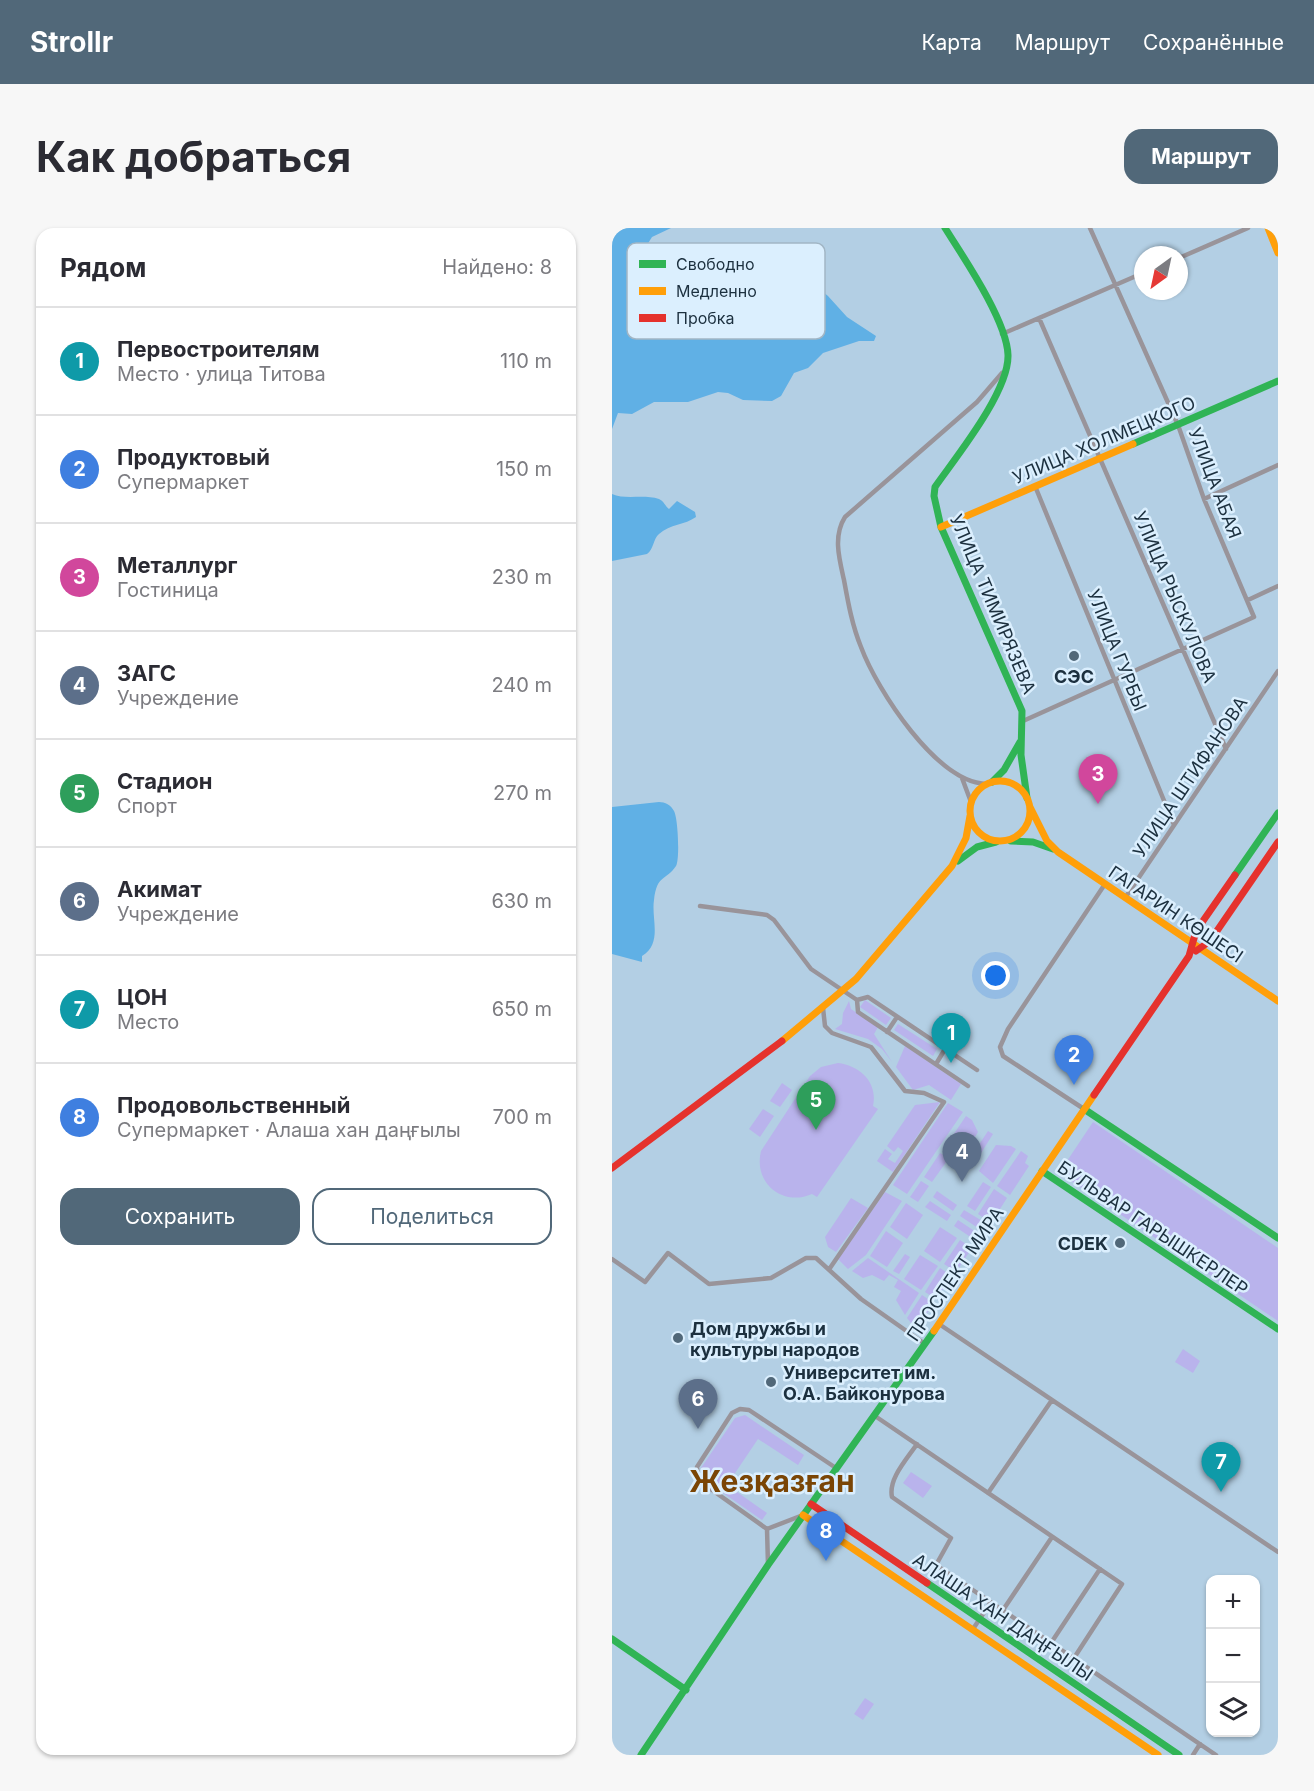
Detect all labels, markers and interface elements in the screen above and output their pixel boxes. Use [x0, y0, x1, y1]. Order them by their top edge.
text: Strollr [30, 25, 113, 59]
text: Карта [921, 30, 982, 55]
text: Маршрут [1015, 30, 1110, 55]
text: Сохранённые [1143, 30, 1284, 55]
button: Маршрут [1124, 129, 1278, 184]
text: Как добраться [36, 131, 351, 182]
legend [627, 243, 825, 339]
north arrow [1134, 246, 1188, 300]
text: Рядом [60, 252, 146, 283]
text: Свободно [676, 254, 755, 274]
text: Найдено: 8 [442, 255, 552, 279]
text: Медленно [676, 281, 757, 301]
text: Пробка [676, 308, 734, 328]
text: Первостроителям [117, 336, 320, 362]
text: 1 [75, 349, 84, 373]
text: 110 m [500, 349, 552, 373]
text: Место · улица Титова [117, 362, 326, 386]
street label: УЛИЦА ХОЛМЕЦКОГО [1009, 392, 1199, 488]
street label: УЛИЦА АБАЯ [1184, 425, 1246, 541]
text: Продуктовый [117, 444, 270, 470]
text: 2 [73, 457, 86, 481]
text: 150 m [496, 457, 552, 481]
text: Супермаркет [117, 470, 249, 494]
street label: УЛИЦА РЫСКУЛОВА [1129, 508, 1221, 686]
street label: УЛИЦА ТИМИРЯЗЕВА [946, 511, 1040, 697]
text: Металлург [117, 552, 238, 578]
text: 3 [73, 565, 86, 589]
text: 230 m [492, 565, 552, 589]
text: Гостиница [117, 578, 219, 602]
street label: УЛИЦА ГУРБЫ [1083, 586, 1151, 714]
marker: СЭС [1067, 649, 1081, 663]
text: ЗАГС [117, 660, 176, 686]
place label: СЭС [1054, 666, 1094, 687]
text: 4 [73, 673, 86, 697]
text: 240 m [491, 673, 552, 697]
text: Учреждение [117, 686, 239, 710]
street label: УЛИЦА ШТИФАНОВА [1128, 693, 1252, 861]
pin: 3 [1078, 754, 1118, 804]
text: Стадион [117, 768, 213, 794]
text: 5 [73, 781, 86, 805]
text: 270 m [493, 781, 552, 805]
text: Спорт [117, 794, 177, 818]
street label: ГАГАРИН КӨШЕСІ [1105, 861, 1247, 967]
text: Акимат [117, 876, 202, 902]
text: 6 [73, 889, 86, 913]
text: 630 m [491, 889, 552, 913]
text: Учреждение [117, 902, 239, 926]
your location [981, 961, 1010, 990]
text: ЦОН [117, 984, 167, 1010]
text: 7 [74, 997, 85, 1021]
text: 650 m [492, 997, 552, 1021]
text: Место [117, 1010, 179, 1034]
pin: 1 [932, 1014, 970, 1063]
pin: 2 [1054, 1036, 1094, 1085]
pin: 5 [796, 1080, 836, 1130]
text: Продовольственный [117, 1092, 350, 1118]
text: 8 [73, 1105, 86, 1129]
text: 700 m [493, 1105, 552, 1129]
text: Супермаркет · Алаша хан даңғылы [117, 1118, 461, 1142]
pin: 4 [942, 1132, 982, 1182]
street label: БУЛЬВАР ГАРЫШКЕРЛЕР [1054, 1156, 1252, 1300]
button: Сохранить [60, 1188, 300, 1245]
button: Поделиться [312, 1188, 552, 1245]
street label: ПРОСПЕКТ МИРА [902, 1203, 1008, 1345]
place label: CDEK [1058, 1233, 1108, 1254]
marker: CDEK [1113, 1236, 1127, 1250]
place label: Дом дружбы и культуры народов [690, 1318, 860, 1360]
marker: Дом дружбы и культуры народов [671, 1331, 685, 1345]
place label: Университет им. О.А. Байконурова [783, 1362, 945, 1404]
marker: Университет им. О.А. Байконурова [764, 1375, 778, 1389]
pin: 6 [678, 1380, 718, 1429]
pin: 7 [1202, 1442, 1240, 1492]
district label: Жезқазған [689, 1463, 855, 1499]
pin: 8 [806, 1512, 846, 1561]
street label: АЛАША ХАН ДАҢҒЫЛЫ [909, 1549, 1097, 1685]
map controls [1206, 1575, 1260, 1737]
button: + [1206, 1575, 1260, 1629]
button: − [1206, 1629, 1260, 1683]
button: layers [1206, 1683, 1260, 1737]

